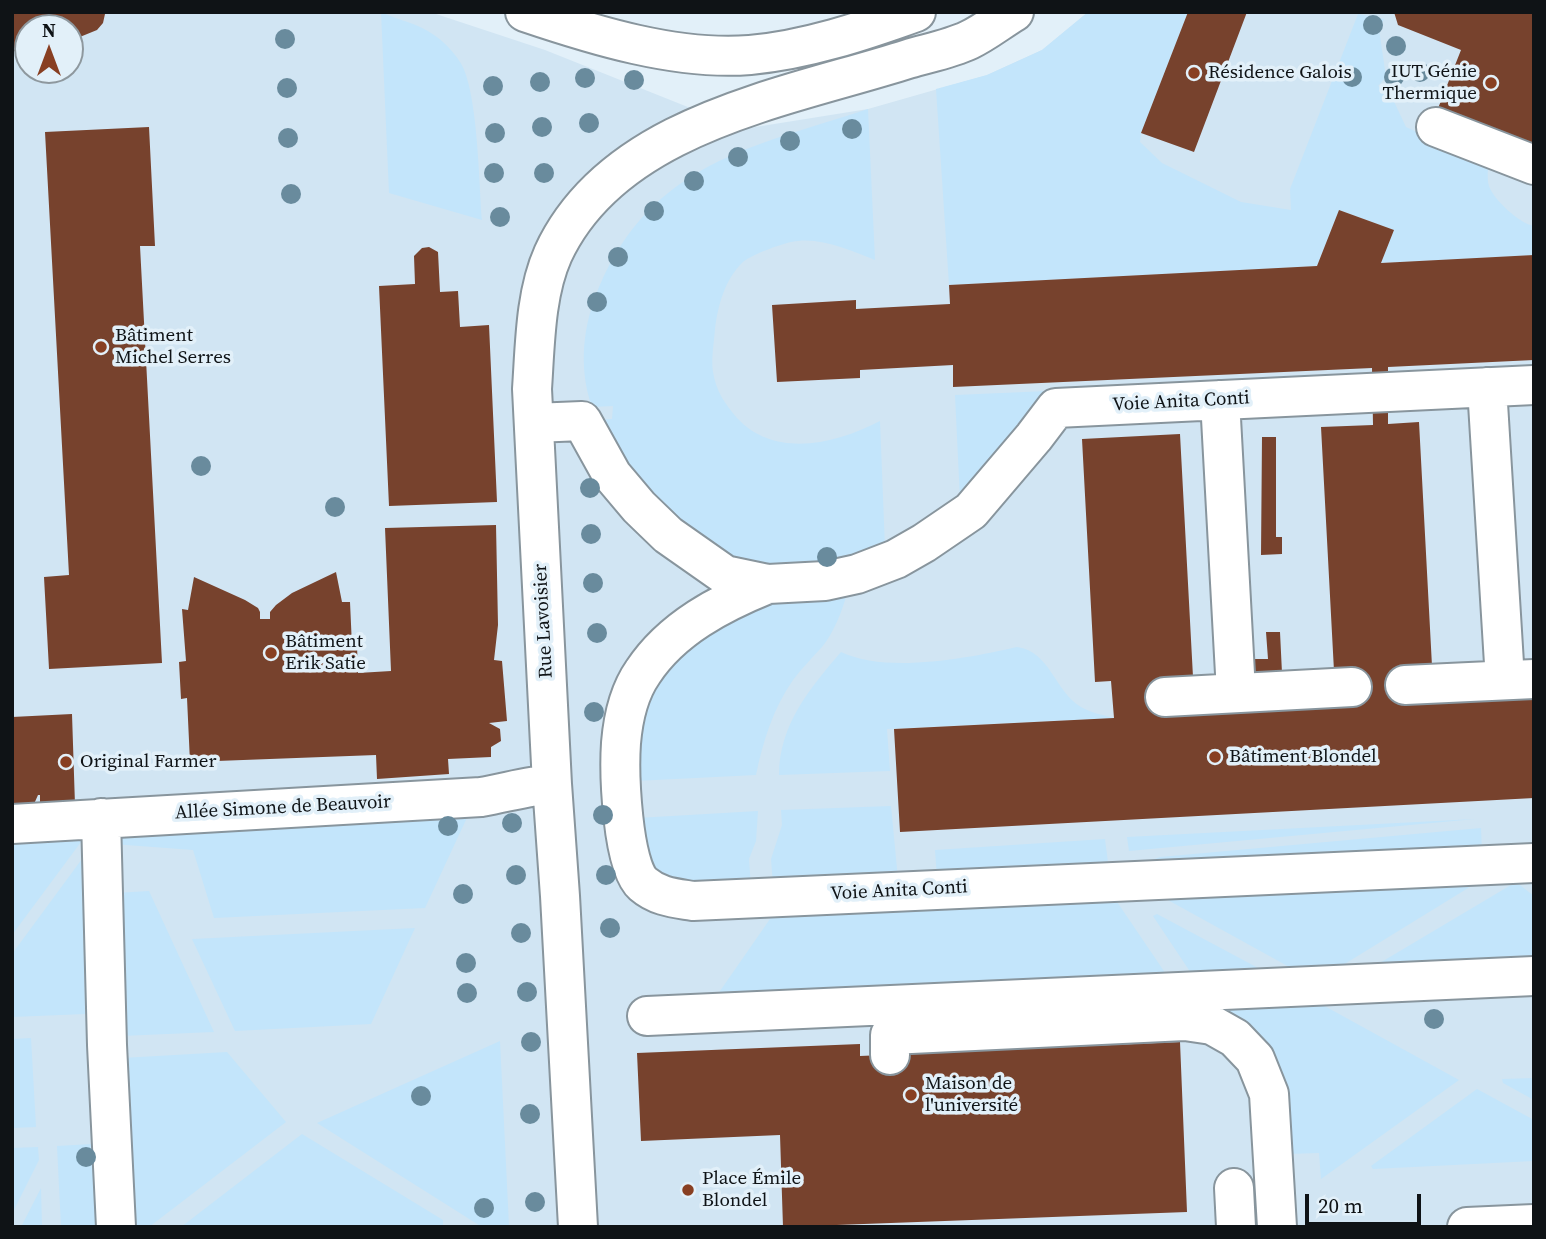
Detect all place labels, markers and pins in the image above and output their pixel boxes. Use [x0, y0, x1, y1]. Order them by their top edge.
place label: IUT Génie Thermique [1382, 61, 1477, 105]
place label: Résidence Galois [1208, 62, 1352, 84]
marker: Résidence Galois [1186, 65, 1202, 81]
marker: IUT Génie Thermique [1483, 75, 1499, 91]
place label: Bâtiment Michel Serres [115, 325, 231, 369]
marker: Bâtiment Michel Serres [93, 339, 109, 355]
place label: Bâtiment Erik Satie [285, 631, 366, 675]
marker: Bâtiment Erik Satie [263, 645, 279, 661]
place label: Bâtiment Blondel [1229, 746, 1377, 768]
marker: Bâtiment Blondel [1207, 749, 1223, 765]
place label: Original Farmer [80, 751, 217, 773]
marker: Original Farmer [58, 754, 74, 770]
place label: Maison de l'université [925, 1073, 1018, 1117]
marker: Maison de l'université [903, 1087, 919, 1103]
place label: Place Émile Blondel [702, 1168, 801, 1212]
marker: Place Émile Blondel [680, 1182, 696, 1198]

